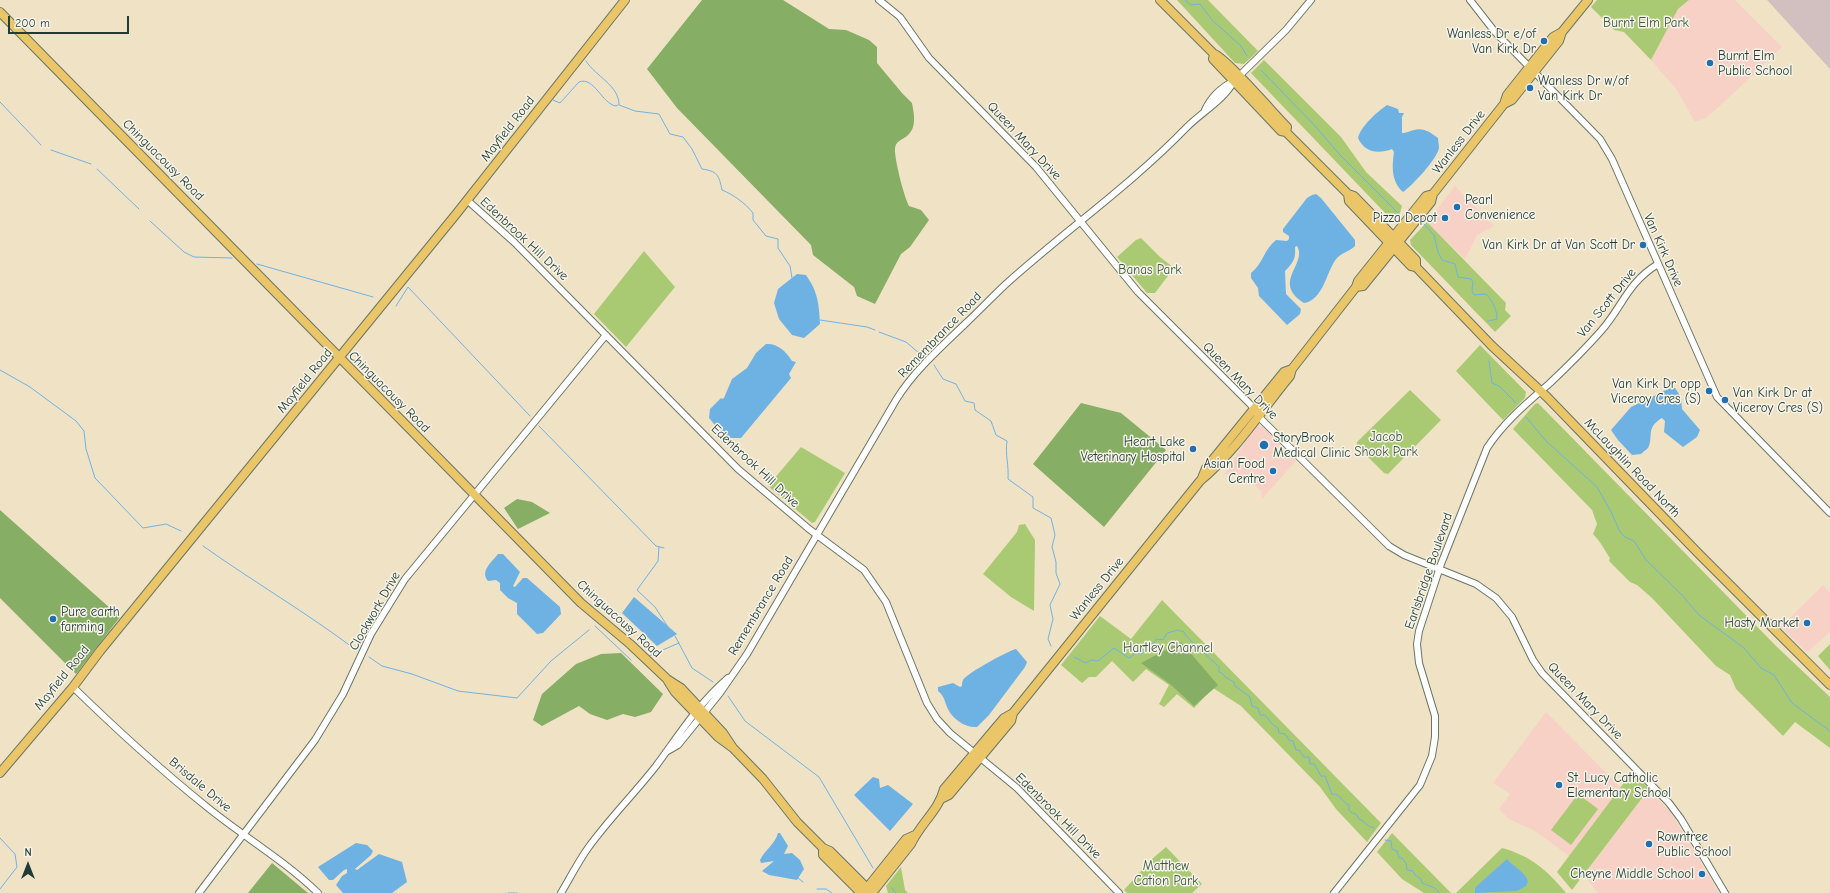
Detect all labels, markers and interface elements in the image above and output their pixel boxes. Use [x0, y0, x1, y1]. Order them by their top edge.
scale bar [10, 8, 131, 34]
park label: Burnt Elm Park [1603, 15, 1689, 31]
text: 200 m [15, 16, 50, 30]
place label: Wanless Dr e/of Van Kirk Dr [1447, 26, 1536, 57]
marker: Wanless Dr e/of Van Kirk Dr [1539, 36, 1549, 46]
place label: Burnt Elm Public School [1718, 48, 1792, 79]
marker: Burnt Elm Public School [1705, 58, 1715, 68]
place label: Wanless Dr w/of Van Kirk Dr [1538, 73, 1628, 104]
marker: Wanless Dr w/of Van Kirk Dr [1525, 83, 1535, 93]
street label: Mayfield Road [478, 93, 538, 165]
street label: Queen Mary Drive [984, 99, 1064, 183]
street label: Wanless Drive [1429, 107, 1489, 177]
street label: Chinguacousy Road [119, 116, 207, 204]
place label: Pearl Convenience [1465, 192, 1535, 223]
street label: Edenbrook Hill Drive [477, 194, 571, 284]
marker: Pearl Convenience [1452, 202, 1462, 212]
place label: Pizza Depot [1373, 210, 1437, 226]
street label: Van Kirk Drive [1640, 211, 1686, 289]
marker: Pizza Depot [1440, 213, 1450, 223]
place label: Van Kirk Dr at Van Scott Dr [1482, 237, 1635, 253]
marker: Van Kirk Dr at Van Scott Dr [1638, 240, 1648, 250]
park label: Banas Park [1118, 262, 1182, 278]
street label: Van Scott Drive [1574, 265, 1640, 341]
street label: Remembrance Road [895, 289, 985, 381]
street label: Queen Mary Drive [1199, 339, 1281, 423]
street label: Mayfield Road [274, 346, 336, 416]
street label: Chinguacousy Road [345, 348, 433, 436]
place label: Van Kirk Dr opp Viceroy Cres (S) [1611, 376, 1701, 407]
place label: Van Kirk Dr at Viceroy Cres (S) [1733, 385, 1823, 416]
marker: Van Kirk Dr opp Viceroy Cres (S) [1704, 386, 1714, 396]
marker: Van Kirk Dr at Viceroy Cres (S) [1720, 395, 1730, 405]
street label: McLaughlin Road North [1581, 415, 1683, 521]
street label: Edenbrook Hill Drive [708, 421, 802, 511]
park label: Jacob Shook Park [1354, 429, 1418, 460]
place label: StoryBrook Medical Clinic [1273, 430, 1351, 461]
place label: Heart Lake Veterinary Hospital [1081, 434, 1185, 465]
marker: StoryBrook Medical Clinic [1258, 439, 1270, 451]
marker: Heart Lake Veterinary Hospital [1188, 444, 1198, 454]
place label: Asian Food Centre [1203, 456, 1265, 487]
marker: Asian Food Centre [1268, 466, 1278, 476]
street label: Earlsbridge Boulevard [1402, 511, 1456, 631]
street label: Remembrance Road [725, 554, 797, 658]
street label: Wanless Drive [1067, 554, 1127, 624]
street label: Clockwork Drive [346, 569, 404, 653]
street label: Chinguacousy Road [573, 577, 665, 661]
place label: Pure earth farming [61, 604, 120, 635]
marker: Pure earth farming [48, 614, 58, 624]
place label: Hasty Market [1725, 615, 1799, 631]
marker: Hasty Market [1802, 618, 1812, 628]
park label: Hartley Channel [1123, 640, 1213, 656]
street label: Mayfield Road [31, 643, 93, 713]
street label: Queen Mary Drive [1544, 659, 1626, 743]
street label: Brisdale Drive [166, 754, 234, 816]
street label: Edenbrook Hill Drive [1012, 770, 1104, 862]
place label: St. Lucy Catholic Elementary School [1567, 770, 1671, 801]
marker: St. Lucy Catholic Elementary School [1554, 780, 1564, 790]
place label: Rowntree Public School [1657, 829, 1731, 860]
marker: Rowntree Public School [1644, 839, 1654, 849]
north arrow [8, 845, 48, 885]
text: N [24, 846, 32, 859]
park label: Matthew Cation Park [1134, 858, 1198, 889]
place label: Cheyne Middle School [1570, 866, 1694, 882]
marker: Cheyne Middle School [1697, 869, 1707, 879]

